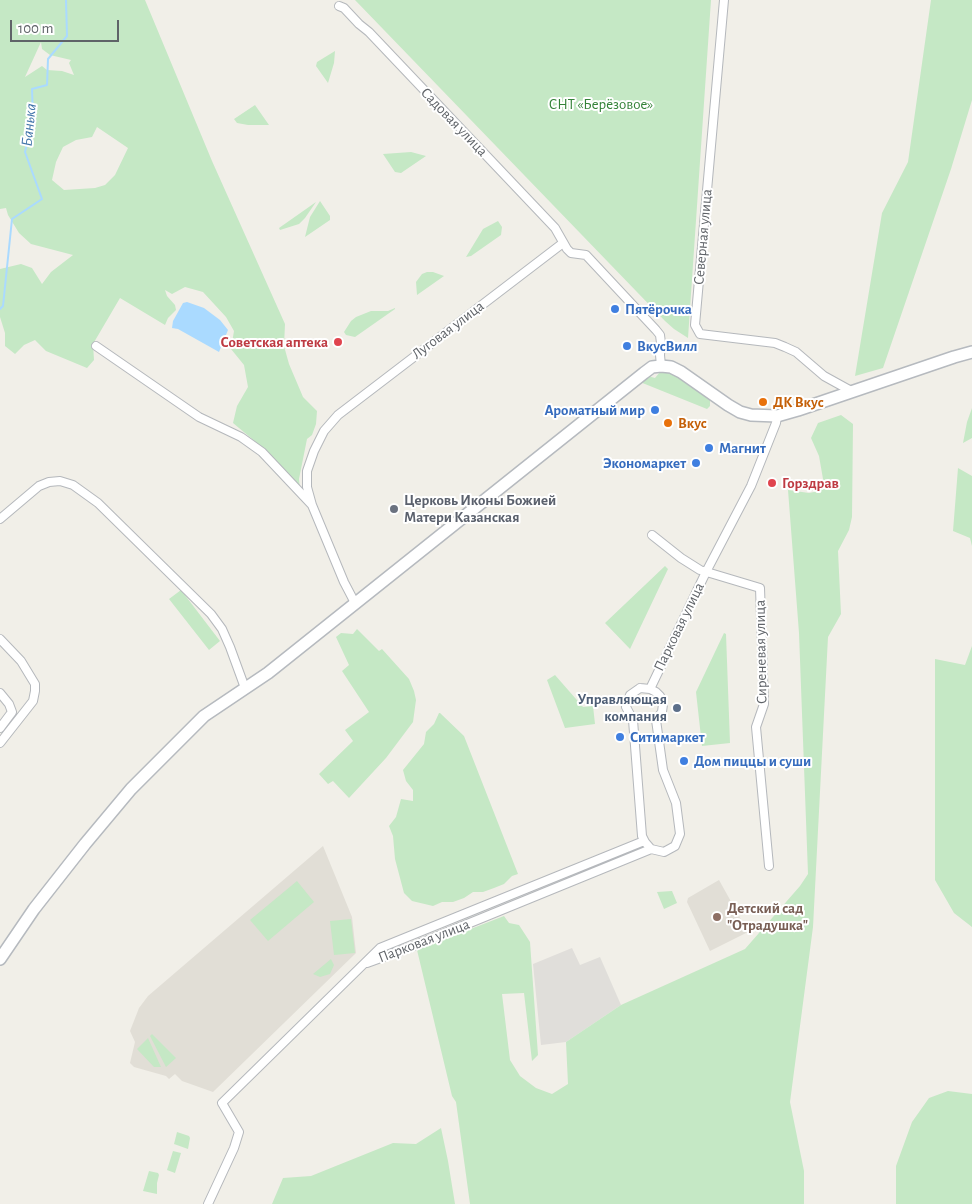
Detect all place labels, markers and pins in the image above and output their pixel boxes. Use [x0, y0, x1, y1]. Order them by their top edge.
place label: Пятёрочка [625, 300, 692, 318]
marker: Пятёрочка [609, 303, 621, 315]
place label: Советская аптека [221, 333, 328, 351]
marker: Советская аптека [332, 336, 344, 348]
place label: ВкусВилл [637, 337, 698, 355]
marker: ВкусВилл [621, 340, 633, 352]
place label: ДК Вкус [773, 393, 824, 411]
marker: ДК Вкус [757, 396, 769, 408]
place label: Ароматный мир [545, 401, 645, 419]
marker: Ароматный мир [649, 404, 661, 416]
place label: Вкус [678, 414, 707, 432]
marker: Вкус [662, 417, 674, 429]
place label: Магнит [719, 439, 766, 457]
marker: Магнит [703, 442, 715, 454]
place label: Экономаркет [603, 454, 686, 472]
marker: Экономаркет [690, 457, 702, 469]
place label: Горздрав [782, 474, 839, 492]
marker: Горздрав [766, 477, 778, 489]
place label: Церковь Иконы Божией Матери Казанская [404, 491, 556, 526]
marker: Церковь Иконы Божией Матери Казанская [388, 503, 400, 515]
place label: Управляющая компания [578, 690, 667, 725]
marker: Управляющая компания [671, 702, 683, 714]
place label: Ситимаркет [630, 728, 705, 746]
marker: Ситимаркет [614, 731, 626, 743]
place label: Дом пиццы и суши [694, 752, 811, 770]
marker: Дом пиццы и суши [678, 755, 690, 767]
place label: Детский сад "Отрадушка" [727, 899, 808, 934]
marker: Детский сад "Отрадушка" [711, 911, 723, 923]

